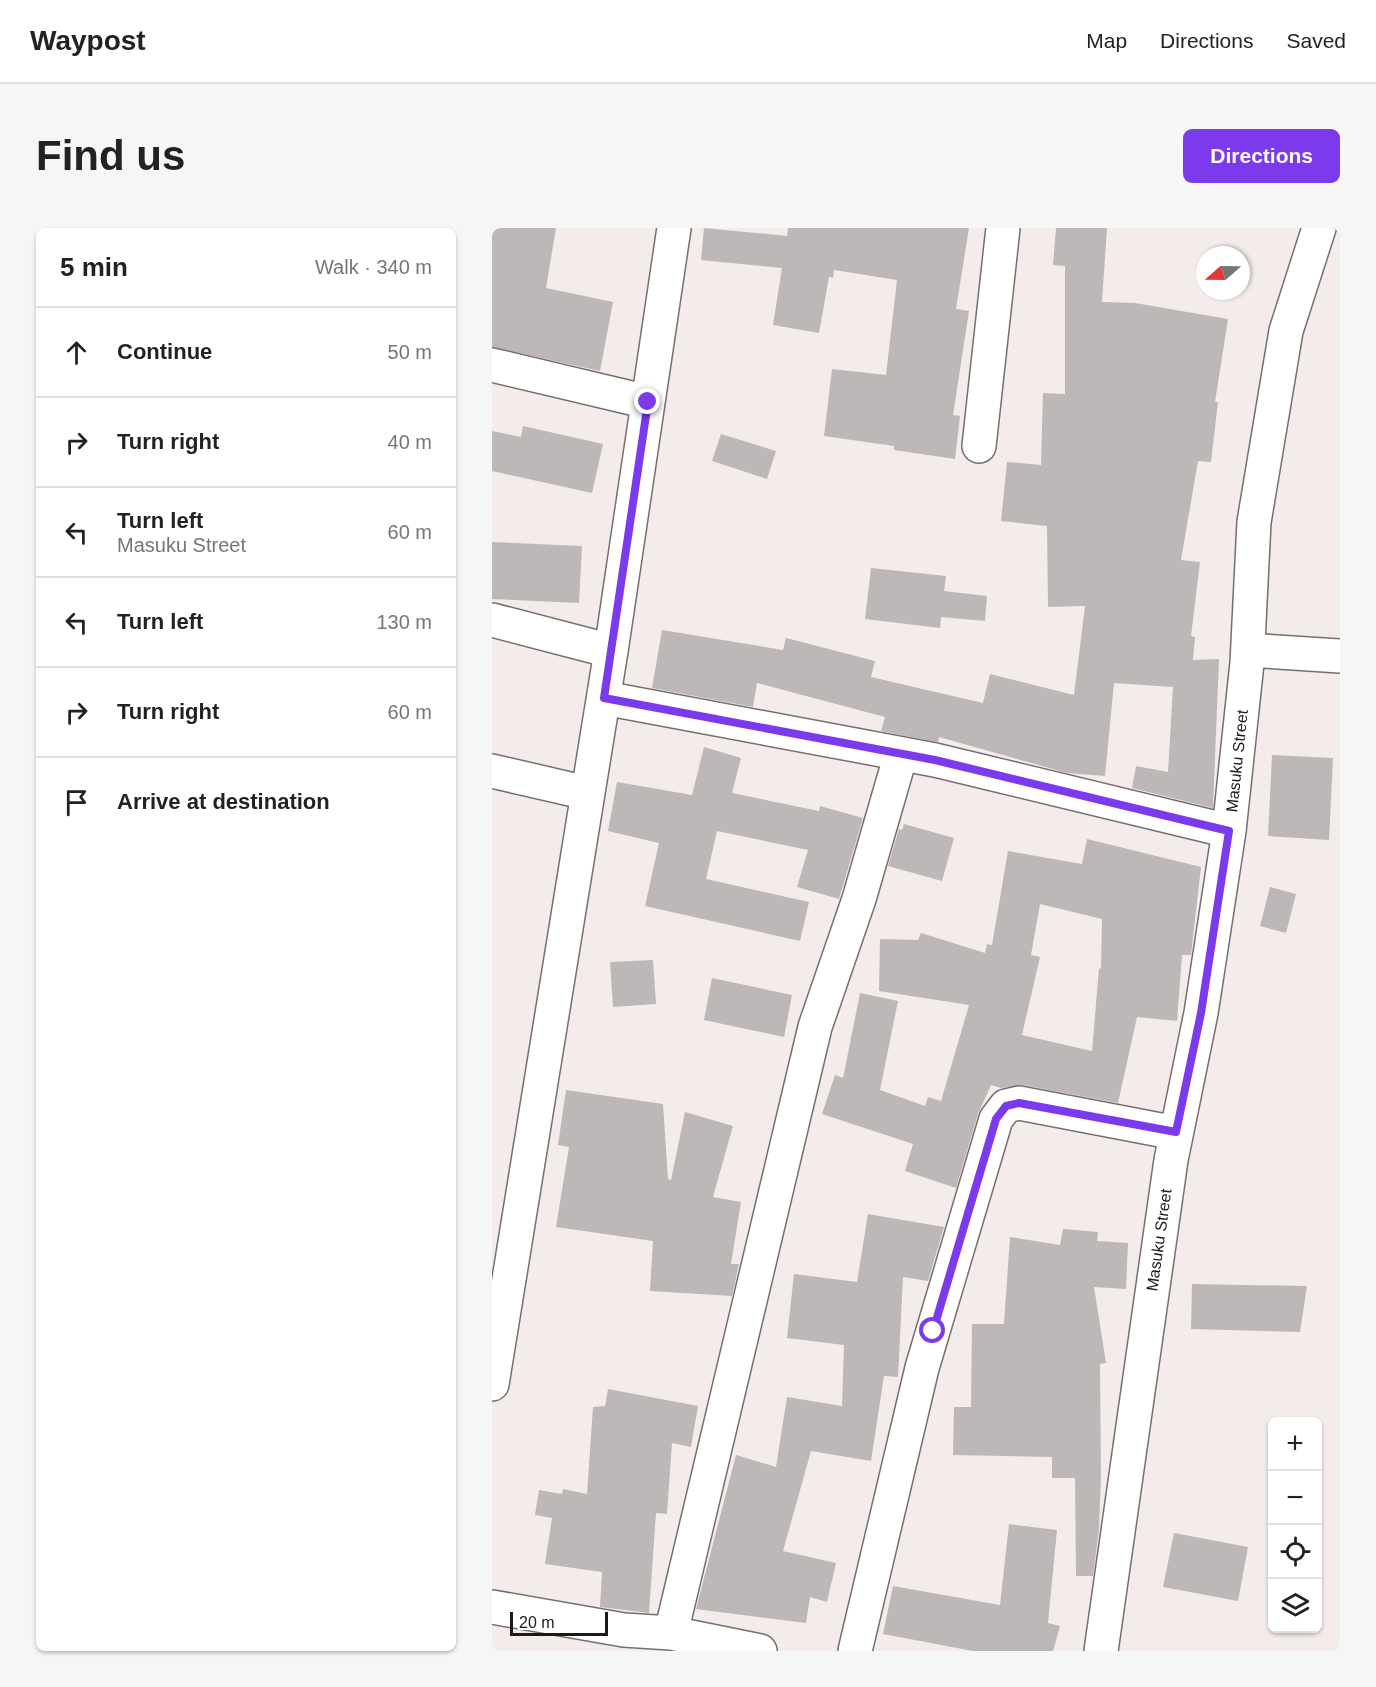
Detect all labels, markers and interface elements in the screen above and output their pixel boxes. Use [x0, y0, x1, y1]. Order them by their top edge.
text: Waypost [30, 25, 146, 56]
text: Map [1086, 29, 1127, 52]
text: Directions [1160, 29, 1253, 52]
text: Saved [1286, 29, 1346, 52]
button: Directions [1183, 129, 1340, 183]
text: Find us [36, 132, 185, 179]
north arrow [1196, 246, 1250, 300]
text: 5 min [60, 252, 128, 282]
text: Walk · 340 m [315, 256, 432, 278]
icon: ahead [60, 336, 93, 369]
text: Continue [117, 339, 212, 364]
text: 50 m [388, 341, 432, 363]
route end [634, 388, 660, 414]
icon: right [60, 426, 93, 459]
text: Turn right [117, 429, 219, 454]
text: 40 m [388, 431, 432, 453]
text: Turn left [117, 508, 203, 533]
icon: left [60, 516, 93, 549]
text: 60 m [388, 521, 432, 543]
text: Masuku Street [117, 534, 246, 556]
icon: left [60, 606, 93, 639]
text: Turn left [117, 609, 203, 634]
text: 130 m [376, 611, 432, 633]
icon: right [60, 696, 93, 729]
text: Turn right [117, 699, 219, 724]
text: 60 m [388, 701, 432, 723]
street label: Masuku Street [1223, 708, 1251, 813]
icon: arrive [60, 786, 93, 819]
text: Arrive at destination [117, 789, 330, 814]
street label: Masuku Street [1143, 1187, 1175, 1292]
route start [919, 1317, 945, 1343]
map controls [1268, 1417, 1322, 1633]
button: + [1268, 1417, 1322, 1471]
button: − [1268, 1471, 1322, 1525]
button: locate [1268, 1525, 1322, 1579]
button: layers [1268, 1579, 1322, 1633]
scale bar [510, 1609, 608, 1636]
text: 20 m [519, 1614, 555, 1631]

